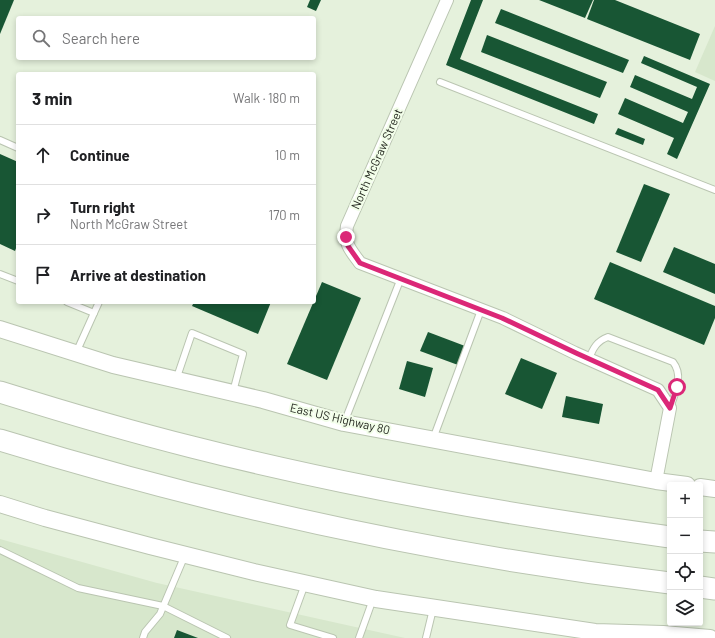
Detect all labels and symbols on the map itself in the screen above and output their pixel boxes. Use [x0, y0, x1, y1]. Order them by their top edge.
street label: North McGraw Street [348, 106, 405, 211]
route end [337, 228, 355, 246]
route start [668, 378, 686, 396]
street label: East US Highway 80 [289, 400, 392, 436]

